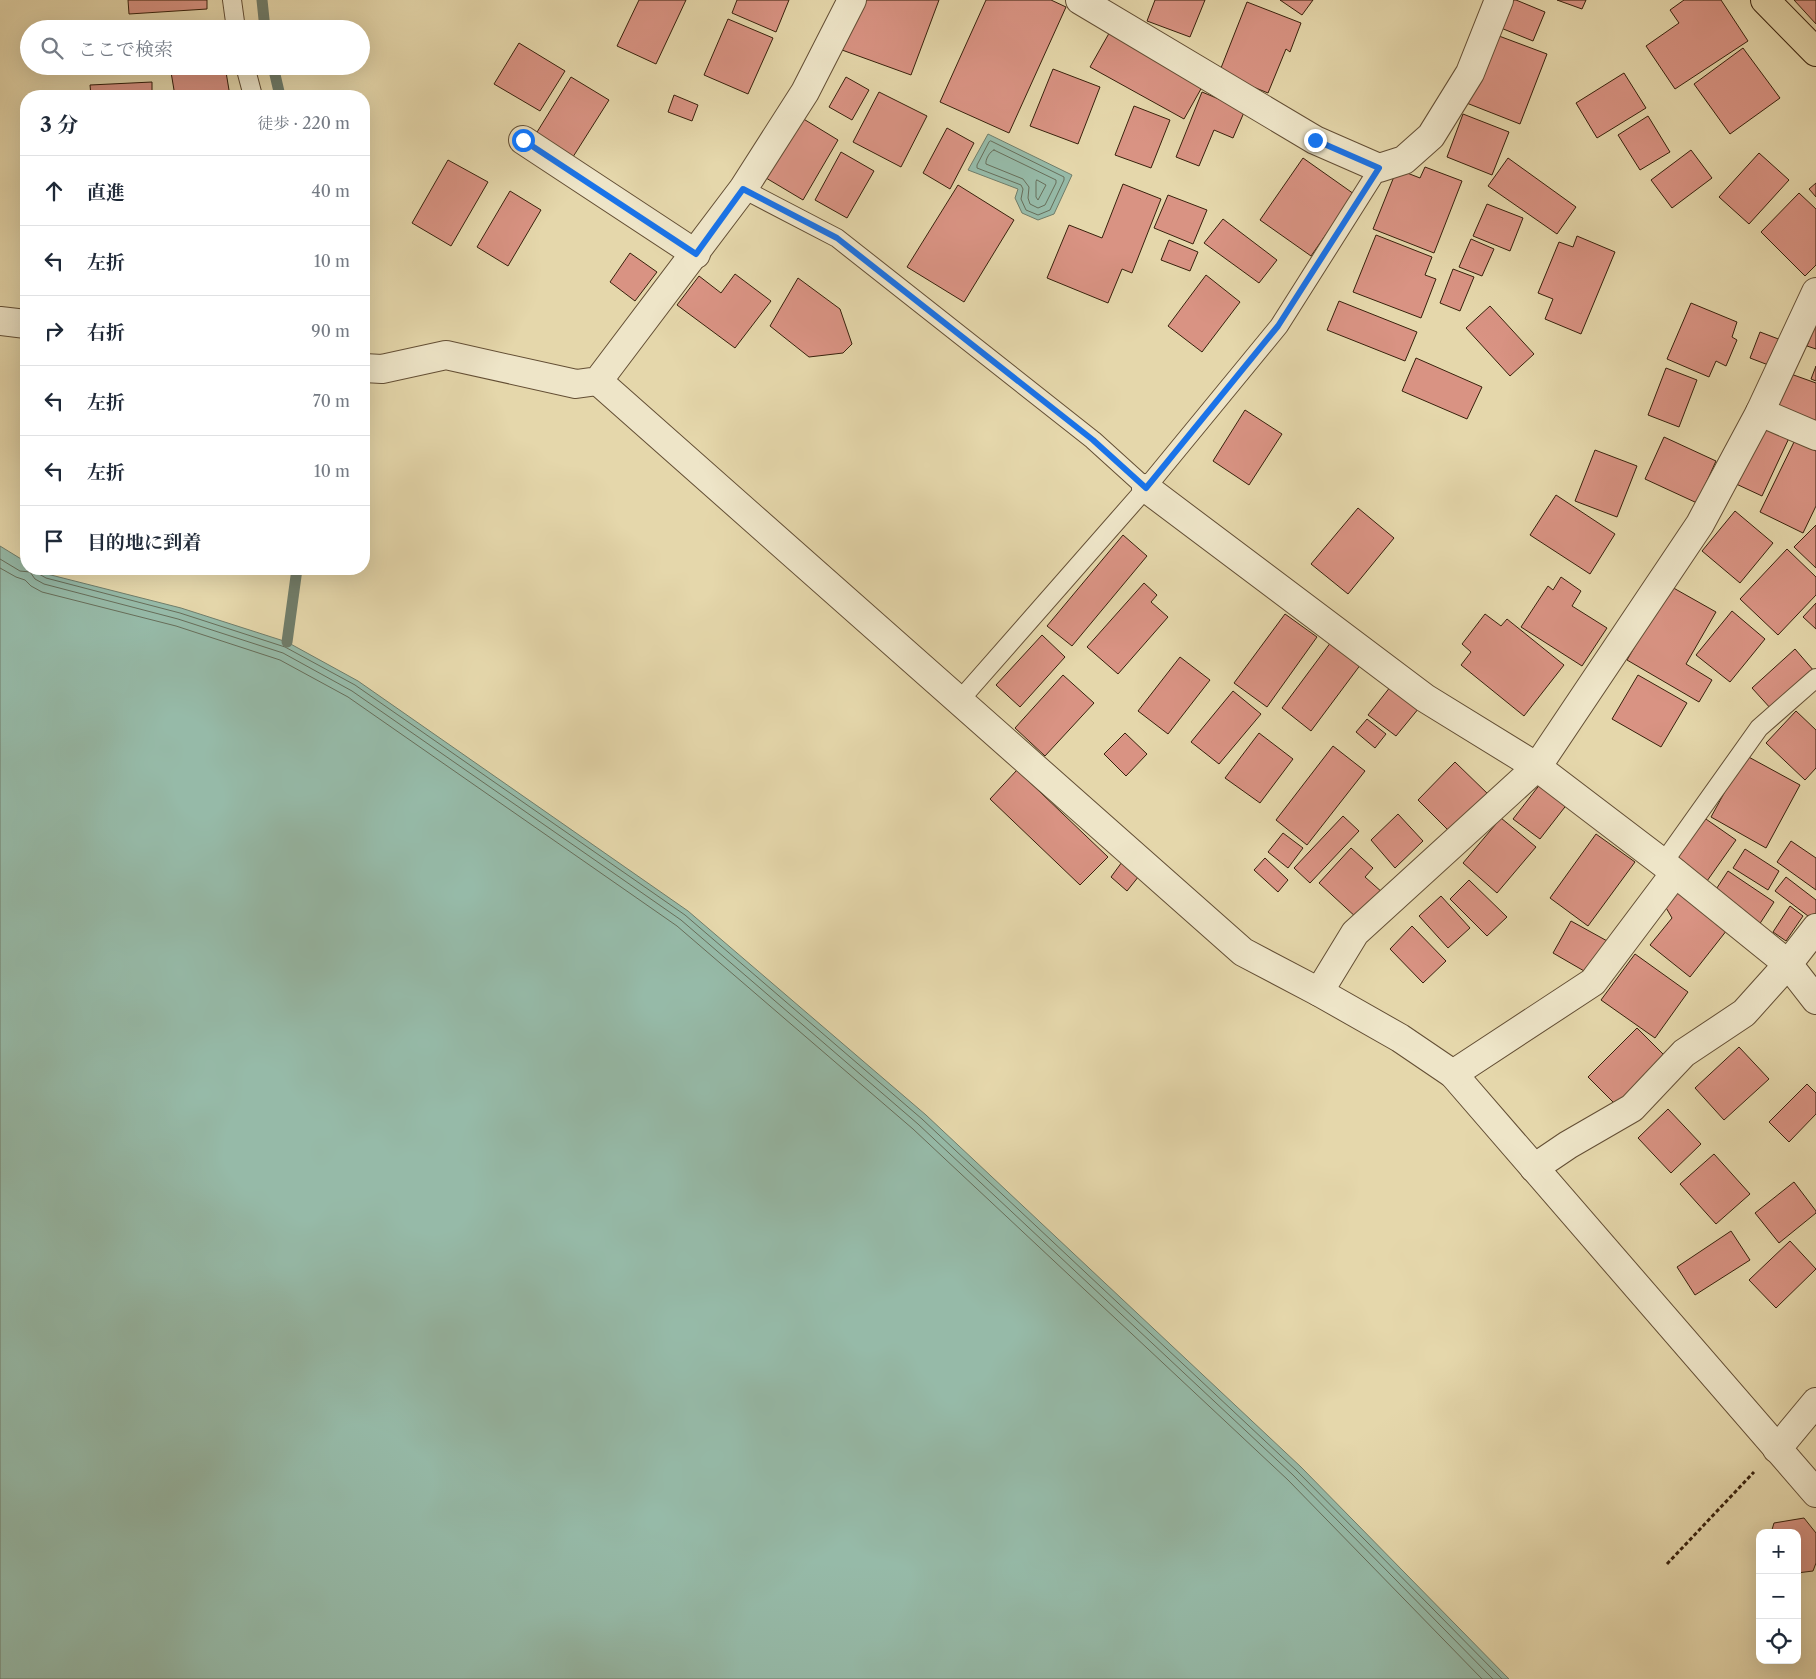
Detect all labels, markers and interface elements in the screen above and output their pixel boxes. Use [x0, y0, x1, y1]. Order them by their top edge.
search box [20, 20, 370, 75]
icon: search [38, 34, 66, 62]
text: ここで検索 [78, 38, 173, 61]
text: 3 分 [40, 112, 78, 137]
text: 徒歩 · 220 m [257, 113, 350, 133]
route start [512, 129, 535, 152]
route end [1304, 129, 1327, 152]
icon: ahead [40, 177, 68, 205]
text: 直進 [87, 181, 125, 204]
text: 40 m [311, 181, 350, 201]
icon: left [40, 247, 68, 275]
text: 左折 [87, 251, 125, 274]
text: 10 m [314, 251, 350, 271]
icon: right [40, 317, 68, 345]
text: 右折 [87, 321, 125, 344]
text: 90 m [311, 321, 350, 341]
icon: left [40, 387, 68, 415]
text: 左折 [87, 391, 125, 414]
text: 70 m [313, 391, 350, 411]
icon: left [40, 457, 68, 485]
text: 左折 [87, 461, 125, 484]
text: 10 m [314, 461, 350, 481]
icon: arrive [40, 527, 68, 555]
text: 目的地に到着 [87, 531, 201, 554]
map controls [1756, 1529, 1801, 1664]
button: + [1756, 1529, 1801, 1574]
button: − [1756, 1574, 1801, 1619]
button: locate [1756, 1619, 1801, 1664]

